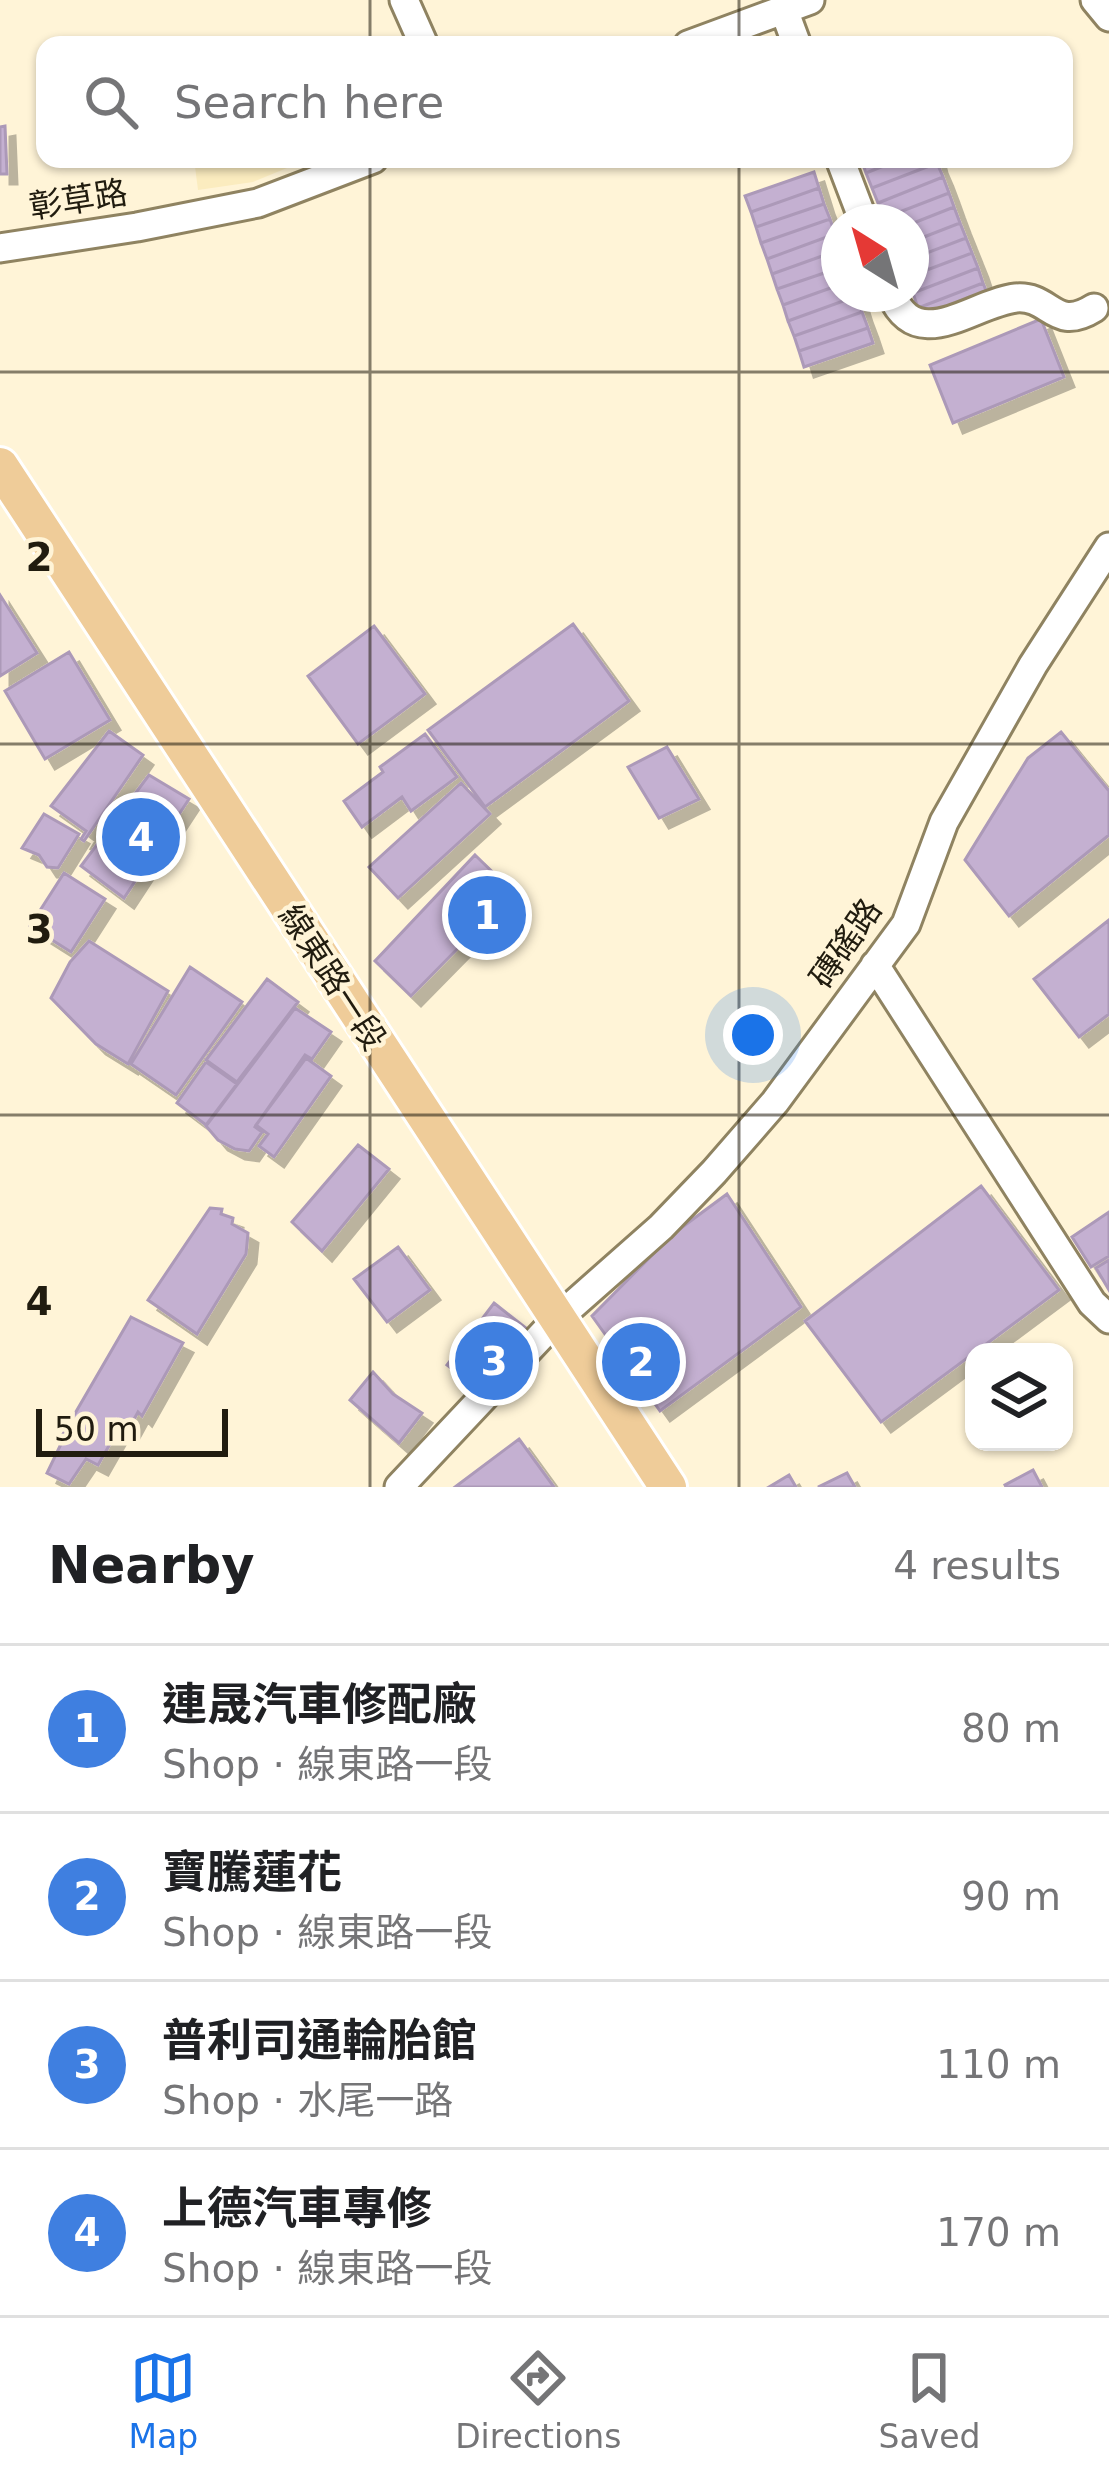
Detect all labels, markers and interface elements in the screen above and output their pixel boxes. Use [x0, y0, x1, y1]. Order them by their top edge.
search box [36, 36, 1073, 168]
icon: search [78, 69, 144, 135]
text: Search here [174, 76, 444, 129]
street label: 彰草路 [26, 172, 130, 226]
north arrow [821, 204, 929, 312]
text: 2 [25, 535, 53, 580]
pin: 4 [102, 792, 180, 882]
pin: 1 [448, 870, 526, 960]
street label: 磚磘路 [802, 891, 889, 995]
street label: 線東路一段 [271, 897, 394, 1057]
text: 3 [25, 907, 53, 952]
your location [723, 1005, 783, 1065]
text: 4 [25, 1279, 53, 1324]
pin: 3 [455, 1316, 533, 1406]
pin: 2 [602, 1317, 680, 1407]
map controls [965, 1343, 1073, 1451]
button: layers [965, 1343, 1073, 1451]
scale bar [36, 1403, 228, 1456]
text: 50 m [54, 1410, 139, 1449]
text: Nearby [48, 1536, 255, 1595]
text: 4 results [893, 1543, 1061, 1588]
text: 連晟汽車修配廠 [162, 1678, 477, 1731]
text: 1 [73, 1706, 101, 1751]
text: 80 m [961, 1706, 1061, 1751]
text: Shop · 線東路一段 [162, 1742, 492, 1787]
text: 寶騰蓮花 [162, 1846, 342, 1899]
text: 2 [73, 1874, 101, 1919]
text: 90 m [961, 1874, 1061, 1919]
text: Shop · 線東路一段 [162, 1910, 492, 1955]
text: 普利司通輪胎館 [162, 2014, 477, 2067]
text: 3 [73, 2042, 101, 2087]
text: 110 m [936, 2042, 1061, 2087]
text: Shop · 水尾一路 [162, 2078, 453, 2123]
text: 上德汽車專修 [162, 2182, 432, 2235]
text: 4 [73, 2210, 101, 2255]
text: 170 m [936, 2210, 1061, 2255]
text: Shop · 線東路一段 [162, 2246, 492, 2291]
tab: Map [129, 2345, 198, 2456]
tab: Directions [455, 2345, 621, 2456]
tab: Saved [879, 2345, 980, 2456]

